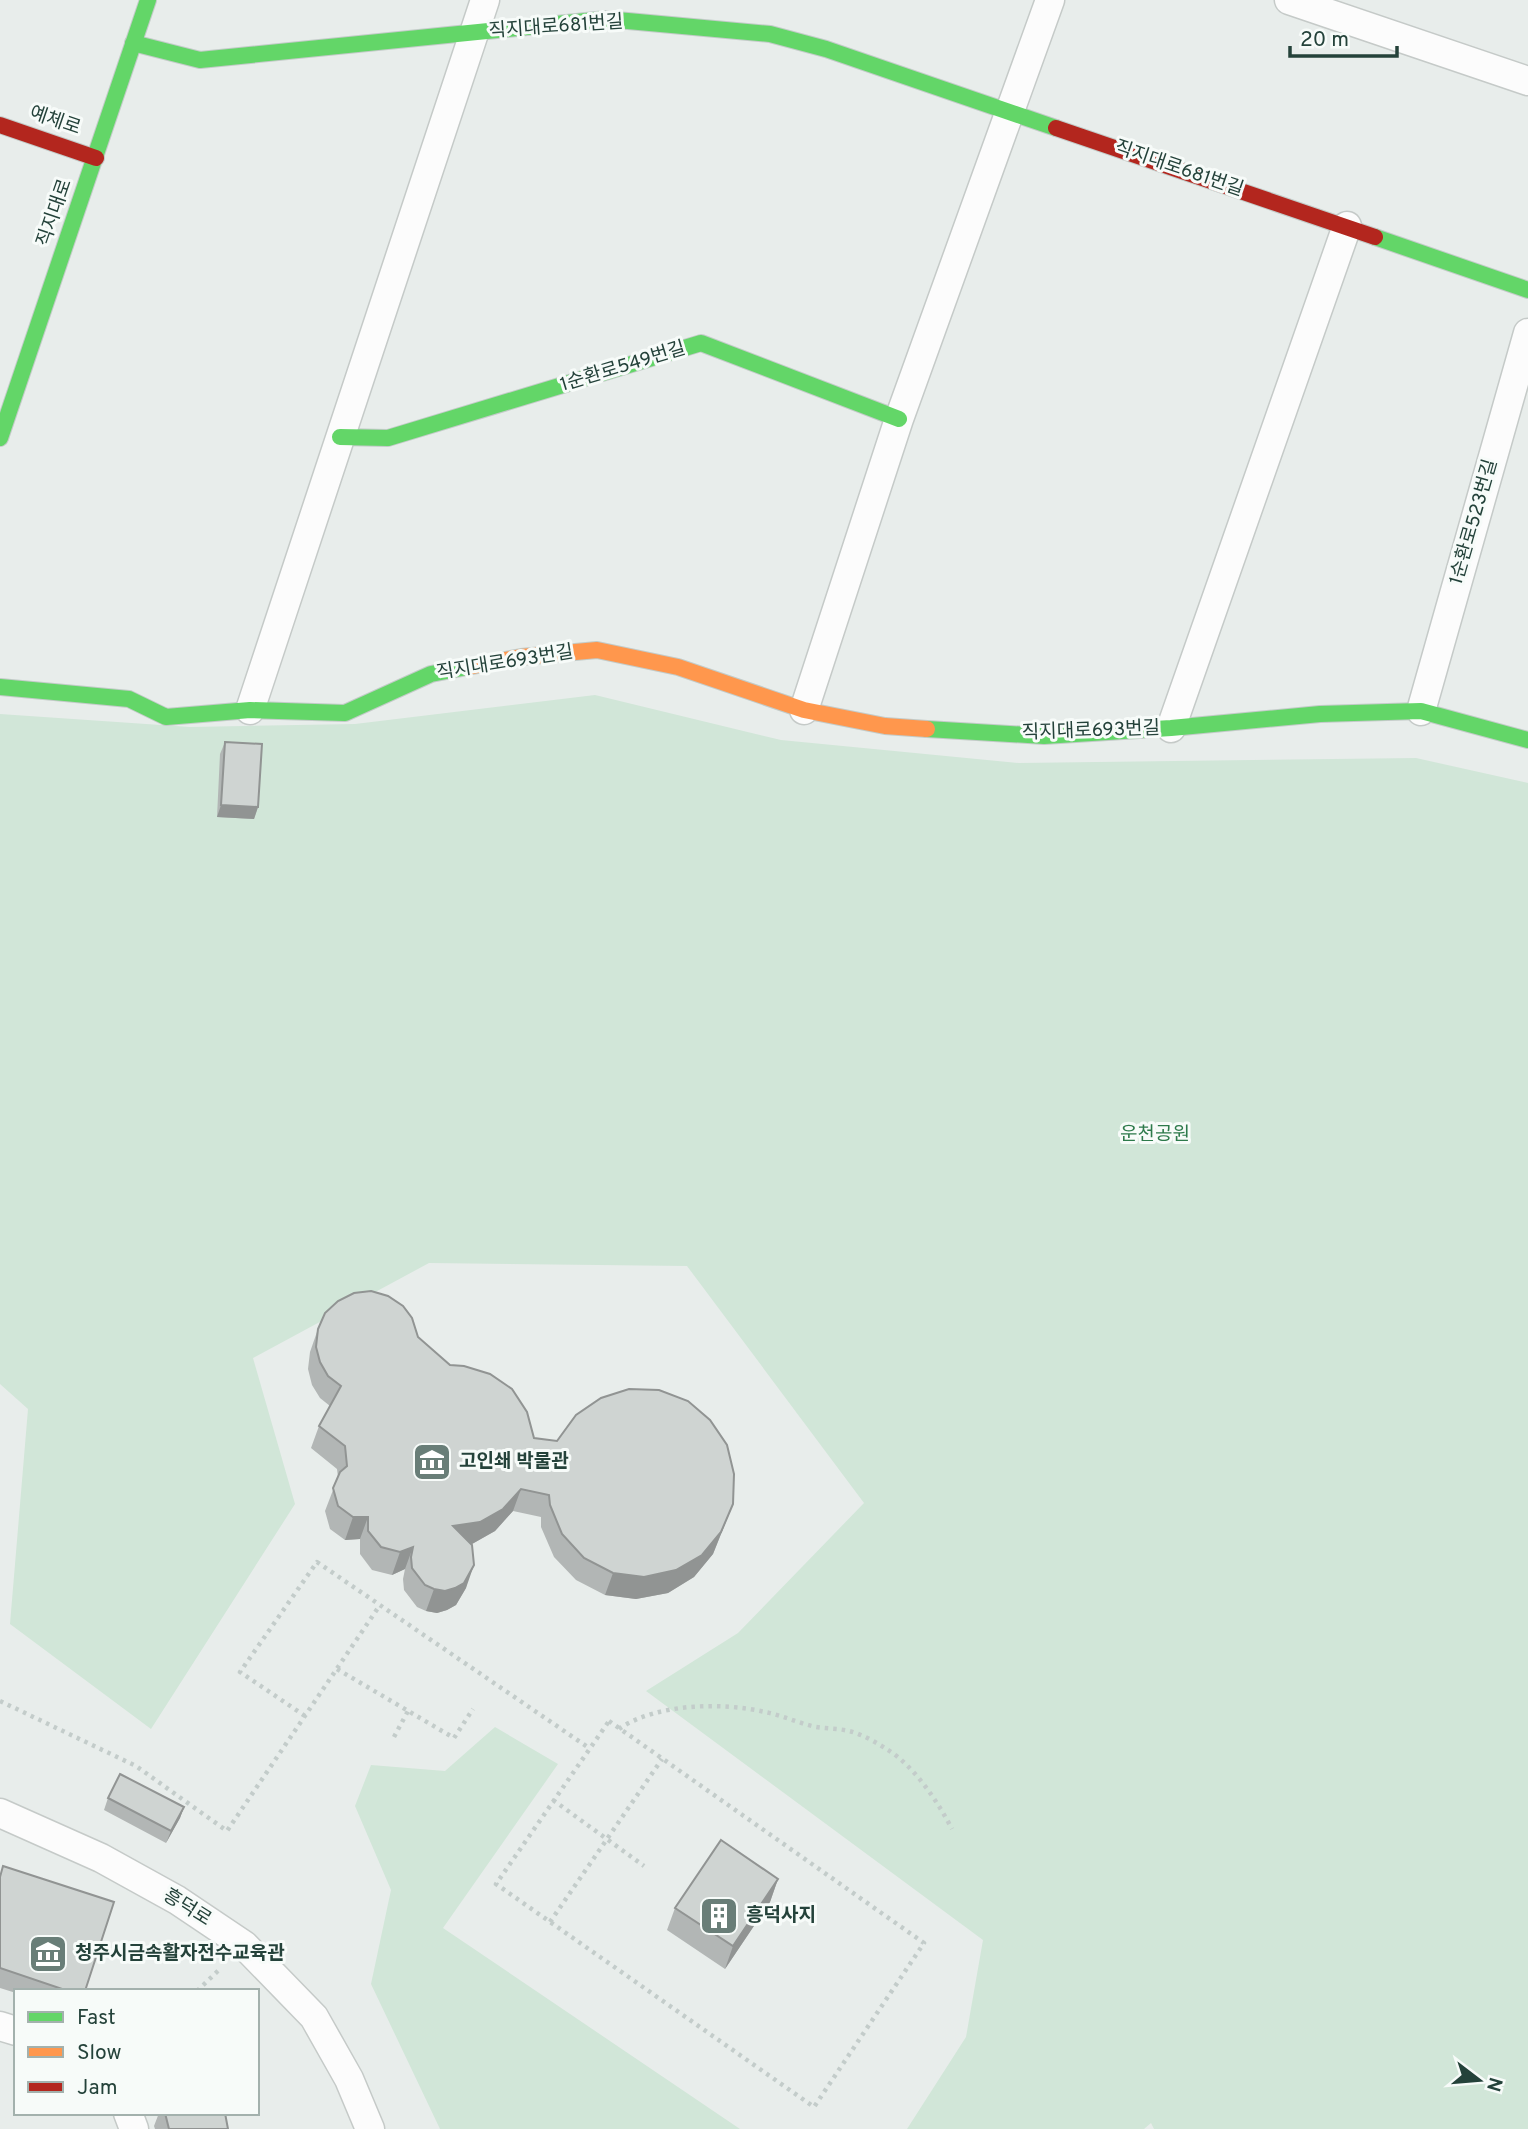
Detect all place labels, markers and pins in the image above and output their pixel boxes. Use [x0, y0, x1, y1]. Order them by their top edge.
museum icon: 고인쇄 박물관 [411, 1441, 453, 1483]
place label: 고인쇄 박물관 [459, 1450, 569, 1474]
building icon: 흥덕사지 [698, 1895, 740, 1937]
place label: 흥덕사지 [746, 1904, 816, 1928]
museum icon: 청주시금속활자전수교육관 [27, 1933, 69, 1975]
place label: 청주시금속활자전수교육관 [75, 1942, 285, 1966]

